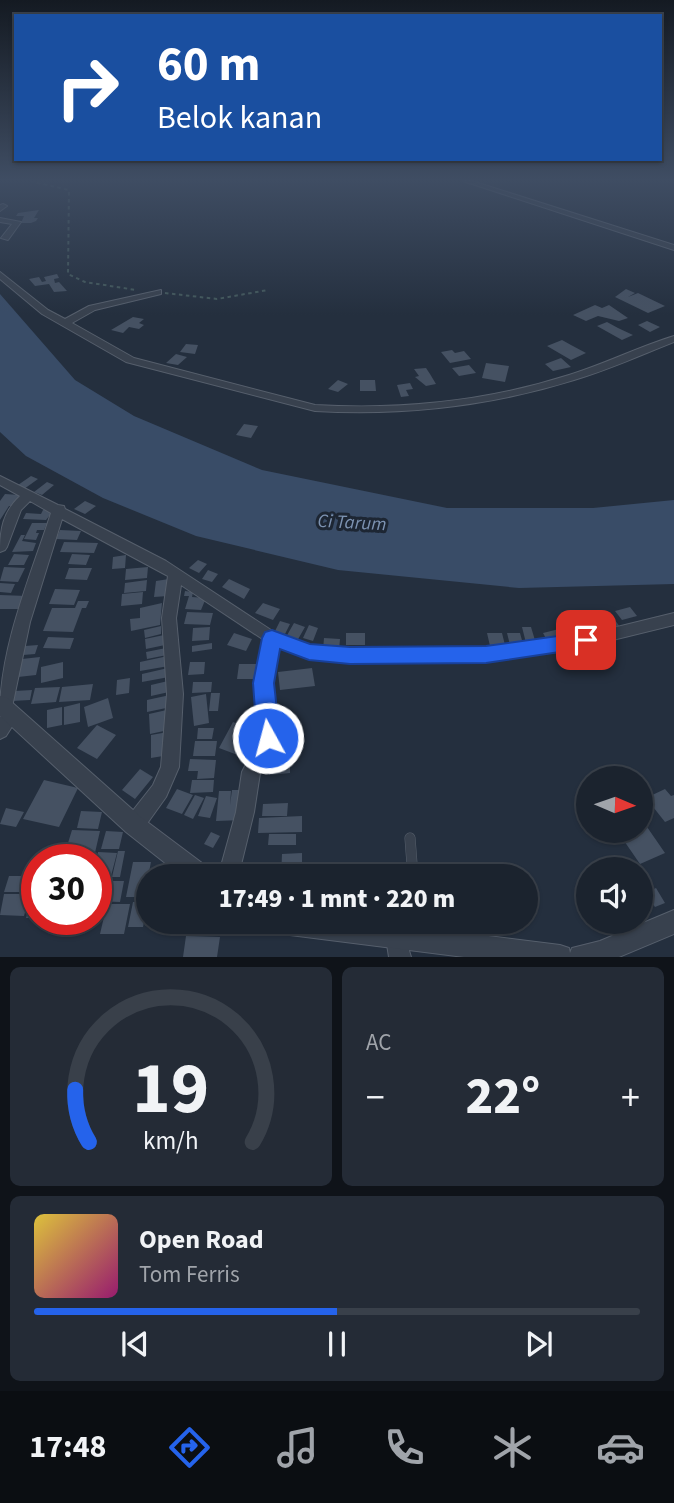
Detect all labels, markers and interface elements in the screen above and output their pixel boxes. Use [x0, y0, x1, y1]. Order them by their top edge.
text: 60 m [157, 30, 261, 100]
icon: right [42, 42, 133, 133]
text: Belok kanan [157, 95, 322, 141]
water label: Ci Tarum [317, 508, 387, 538]
pin [556, 610, 616, 670]
icon: arrive [567, 621, 605, 659]
position arrow [231, 701, 305, 775]
north arrow [576, 766, 653, 844]
map controls [576, 766, 653, 934]
speed limit sign: 30 [21, 844, 112, 935]
button: sound [576, 857, 653, 934]
text: 17:49 · 1 mnt · 220 m [219, 880, 455, 917]
text: AC [366, 1026, 391, 1059]
text: 19 [133, 1038, 209, 1142]
text: 22° [466, 1060, 540, 1134]
text: − [366, 1071, 385, 1125]
text: + [621, 1071, 640, 1125]
text: km/h [143, 1123, 199, 1159]
text: Open Road [139, 1221, 264, 1258]
text: Tom Ferris [139, 1258, 240, 1291]
icon: previous [116, 1325, 154, 1363]
icon: pause [318, 1325, 356, 1363]
icon: next [520, 1325, 558, 1363]
icon: directions [165, 1423, 214, 1472]
icon: music [273, 1423, 322, 1472]
icon: phone [380, 1423, 429, 1472]
icon: climate [488, 1423, 537, 1472]
icon: car [596, 1423, 645, 1472]
text: 17:48 [29, 1424, 107, 1470]

